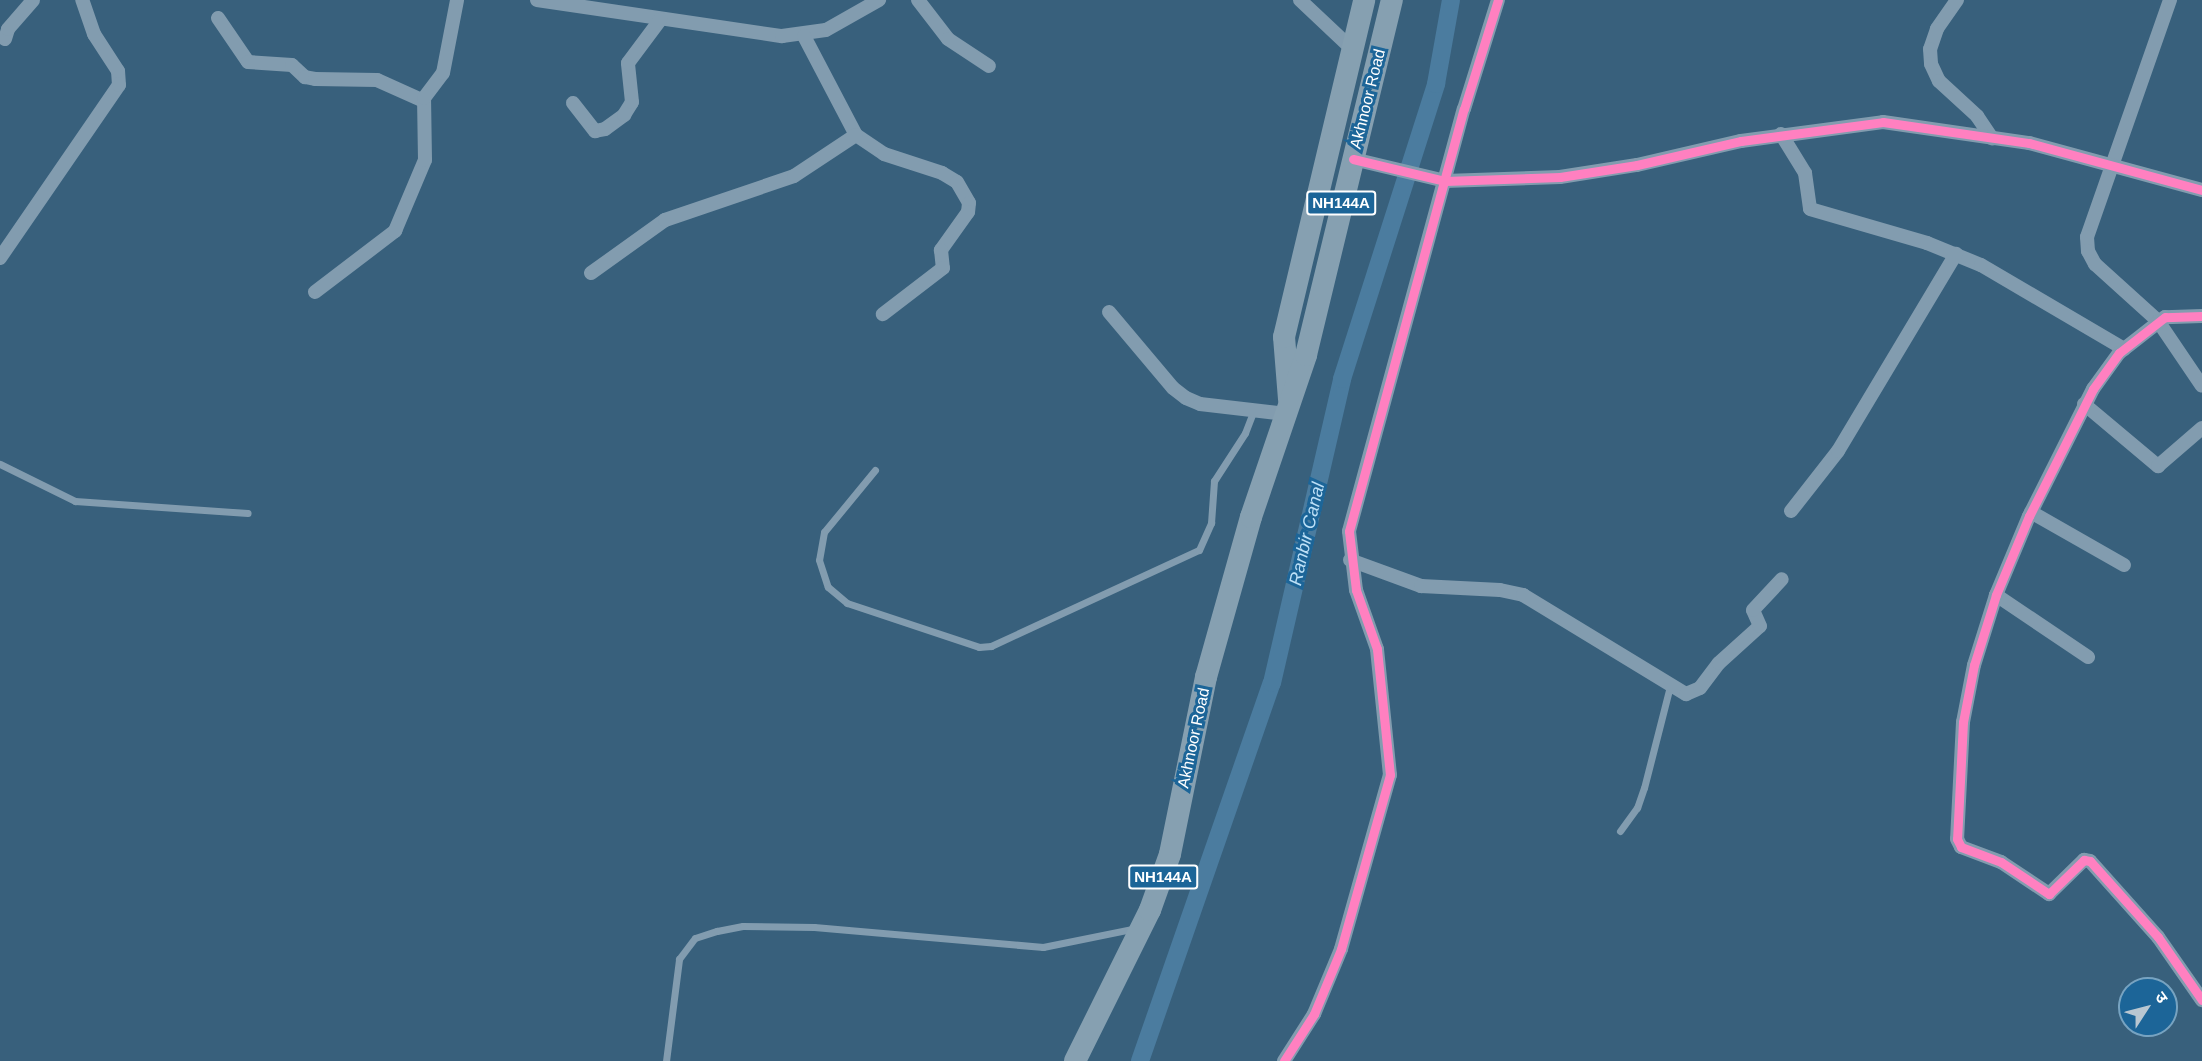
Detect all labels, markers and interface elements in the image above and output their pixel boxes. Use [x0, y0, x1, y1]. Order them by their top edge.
street label: Akhnoor Road [1346, 47, 1390, 151]
road number: NH144A [1305, 191, 1377, 215]
water label: Ranbir Canal [1285, 480, 1329, 588]
street label: Akhnoor Road [1174, 686, 1214, 790]
road number: NH144A [1127, 865, 1199, 889]
north arrow [2118, 977, 2178, 1037]
text: उ [2152, 989, 2171, 1006]

